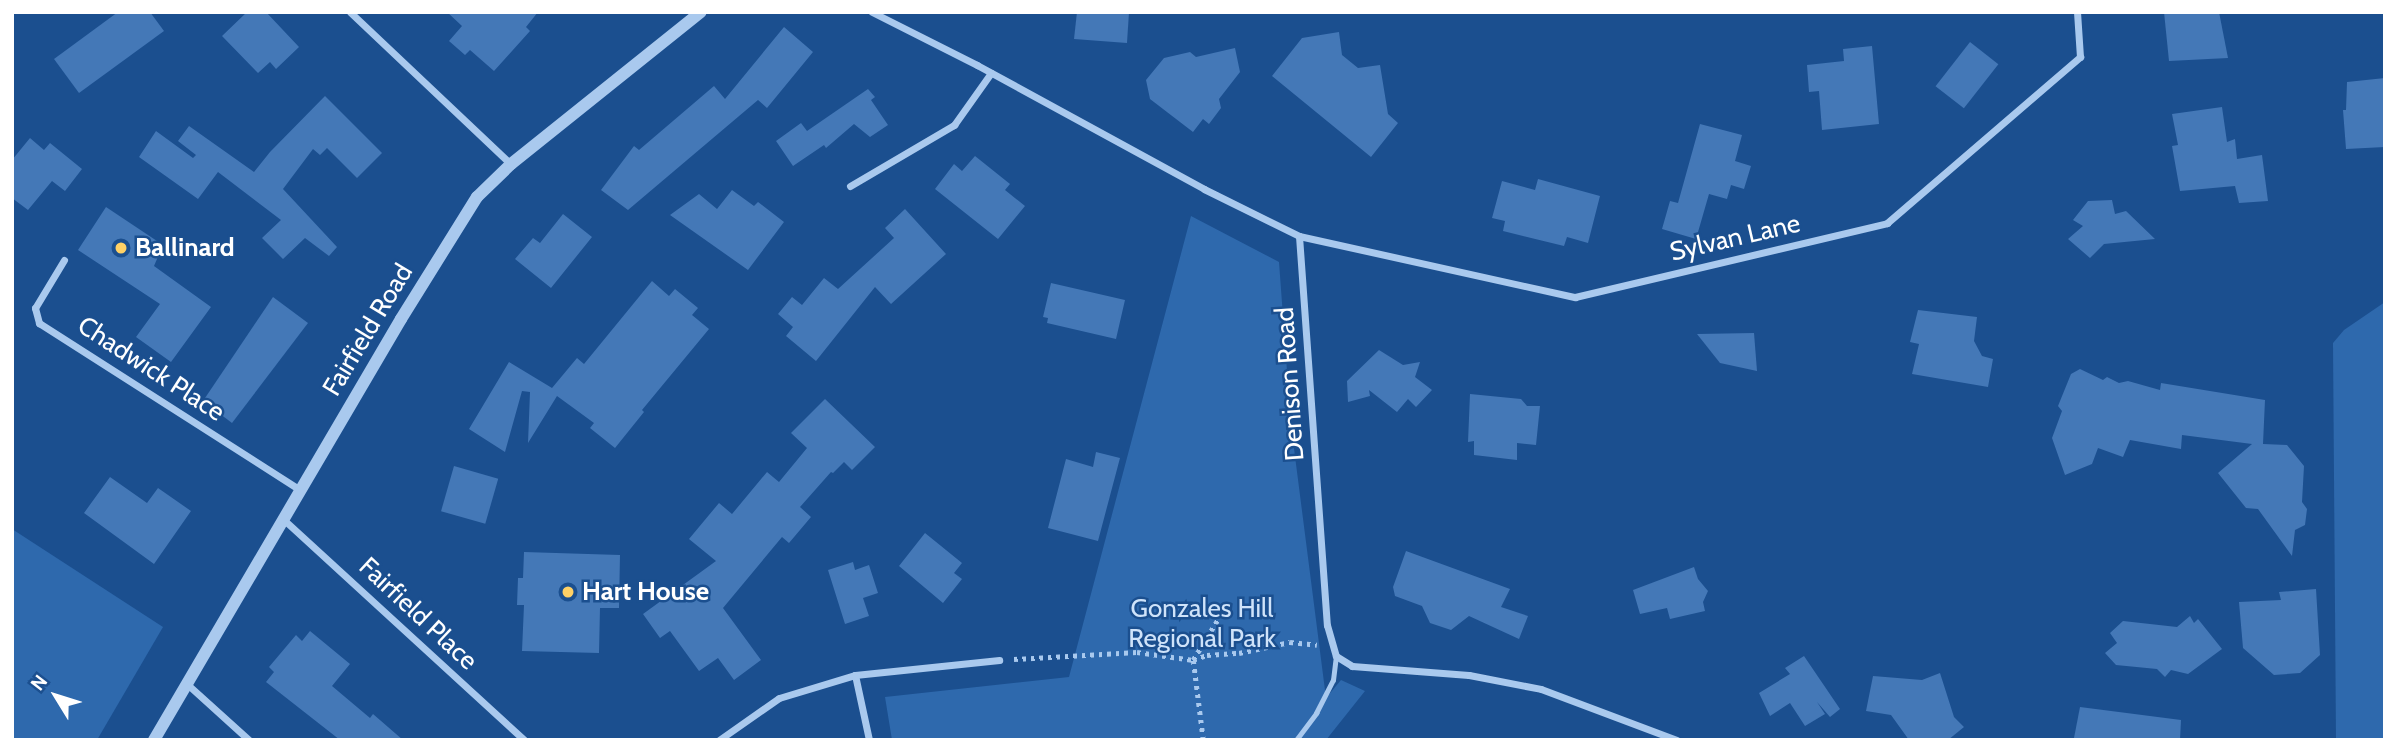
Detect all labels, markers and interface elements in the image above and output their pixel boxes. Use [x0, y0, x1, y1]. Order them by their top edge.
street label: Sylvan Lane [1667, 208, 1803, 268]
place label: Ballinard [135, 232, 235, 264]
marker: Ballinard [113, 240, 129, 256]
street label: Fairfield Road [316, 258, 420, 402]
street label: Denison Road [1269, 306, 1311, 462]
street label: Chadwick Place [72, 310, 230, 428]
street label: Fairfield Place [352, 551, 484, 677]
place label: Hart House [582, 576, 709, 608]
marker: Hart House [560, 584, 576, 600]
park label: Gonzales Hill Regional Park [1128, 593, 1276, 654]
north arrow [21, 661, 91, 731]
text: N [26, 670, 52, 695]

